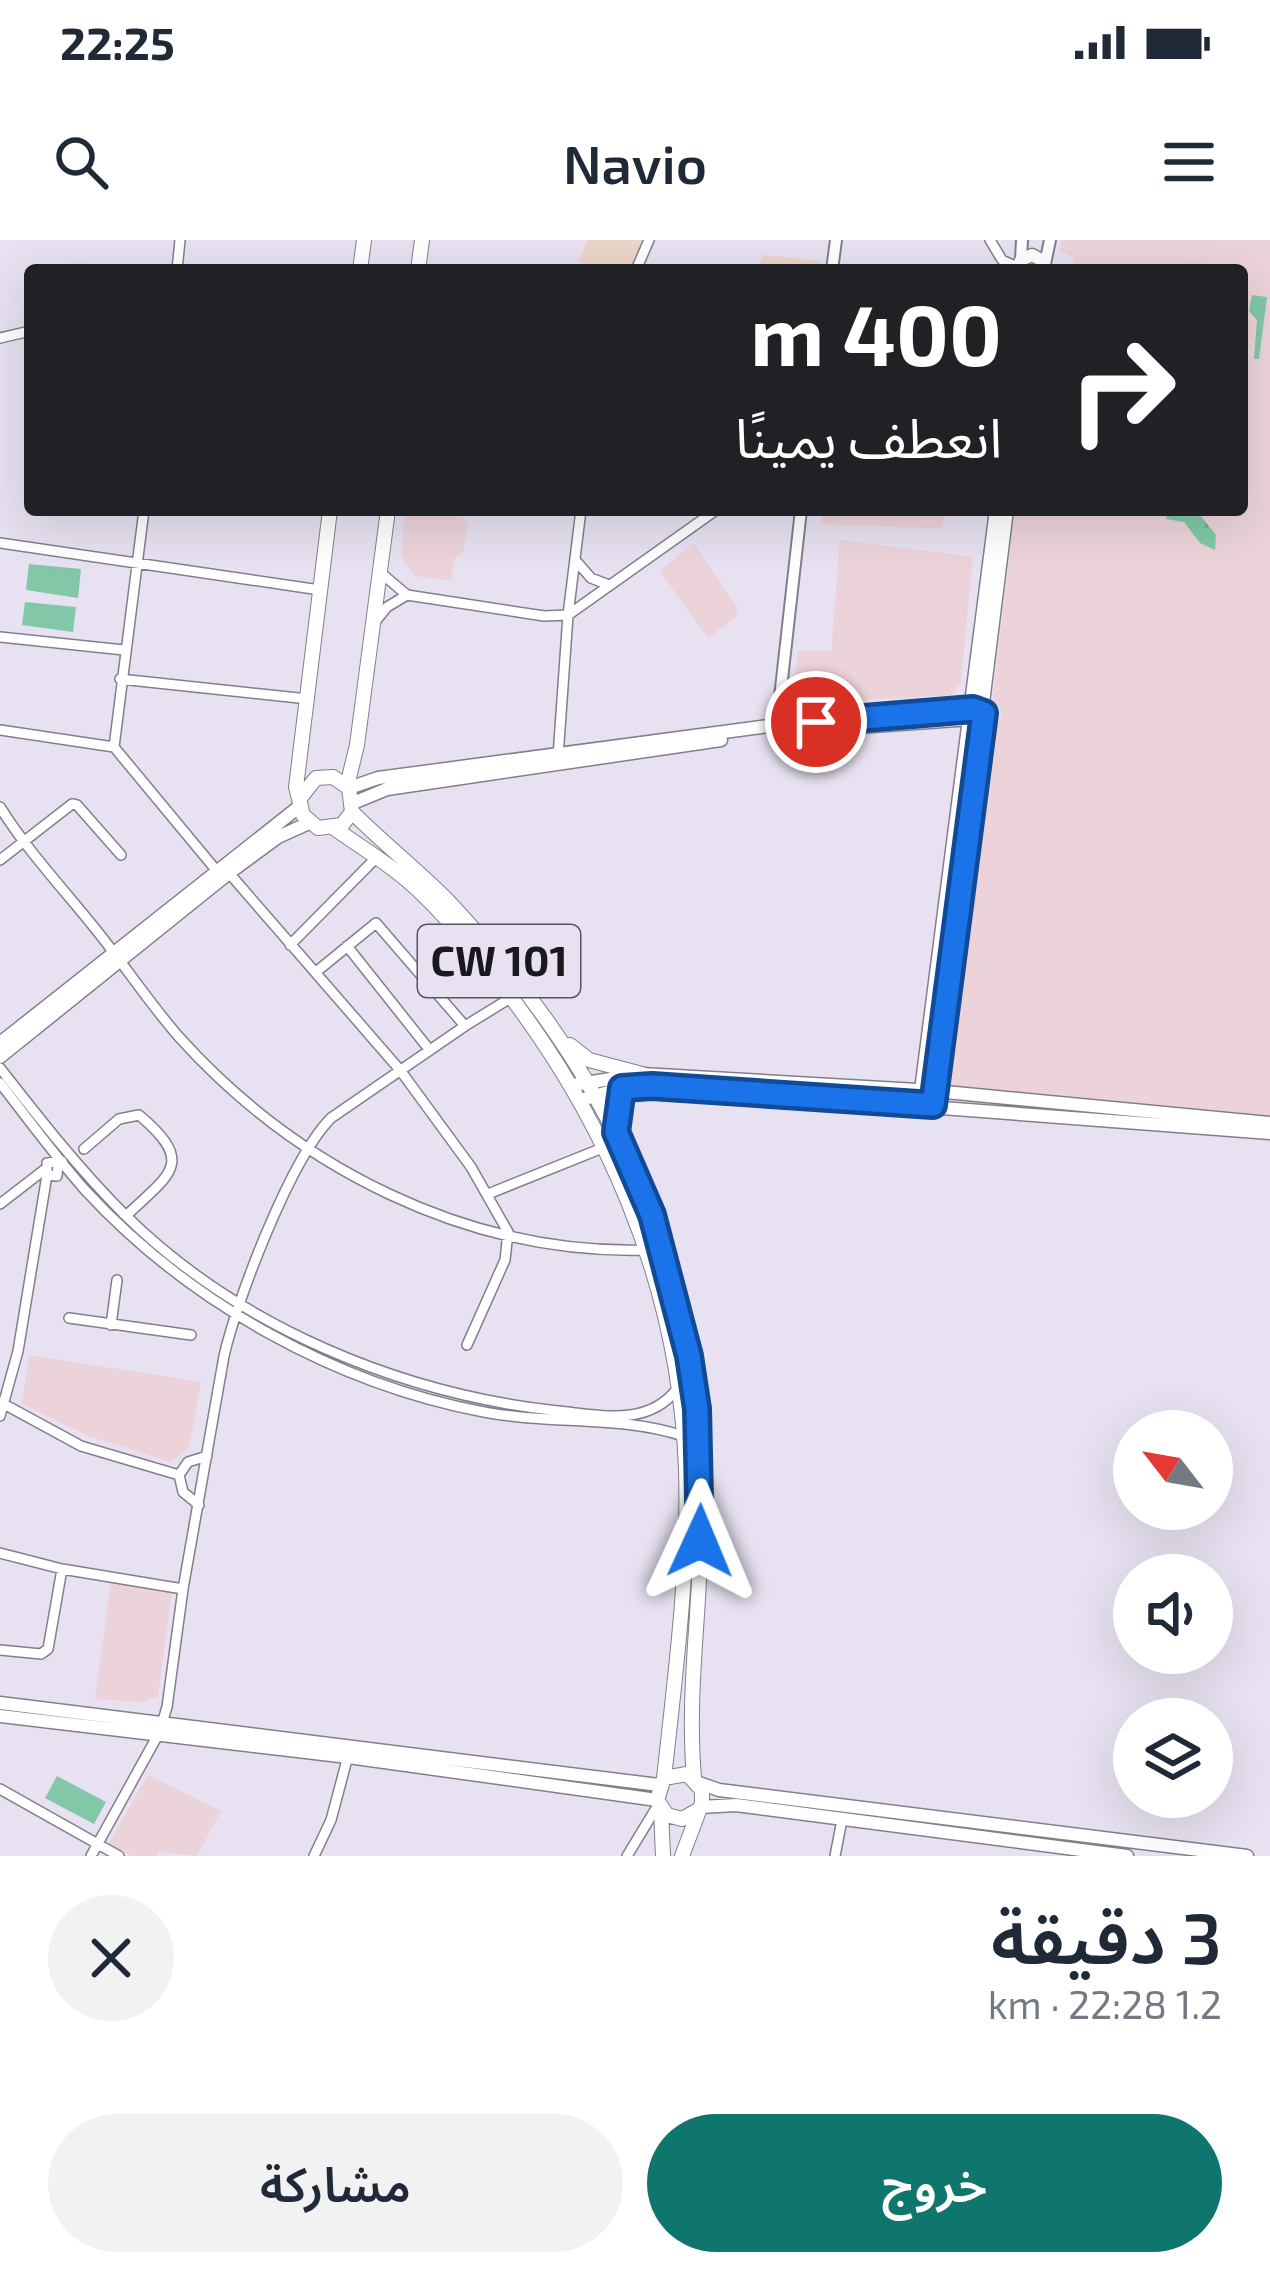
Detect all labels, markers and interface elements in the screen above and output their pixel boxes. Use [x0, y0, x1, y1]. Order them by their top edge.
text: 22:25 [60, 15, 175, 69]
icon: search [48, 129, 114, 195]
icon: menu [1156, 129, 1222, 195]
text: Navio [563, 130, 707, 195]
text: 400 m [750, 282, 1002, 383]
icon: right [1044, 312, 1200, 468]
text: انعطف يمينًا [735, 404, 1002, 469]
pin [765, 671, 867, 773]
icon: arrive [783, 689, 849, 755]
road number: CW 101 [418, 925, 580, 997]
north arrow [1113, 1410, 1233, 1530]
map controls [1113, 1410, 1233, 1818]
position arrow [637, 1478, 763, 1604]
button: sound [1113, 1554, 1233, 1674]
button: layers [1113, 1698, 1233, 1818]
text: 3 دقيقة [991, 1892, 1222, 1978]
button: close [48, 1895, 174, 2021]
text: 1.2 km · 22:28 [988, 1980, 1222, 2027]
button: مشاركة [48, 2114, 623, 2252]
button: خروج [647, 2114, 1222, 2252]

